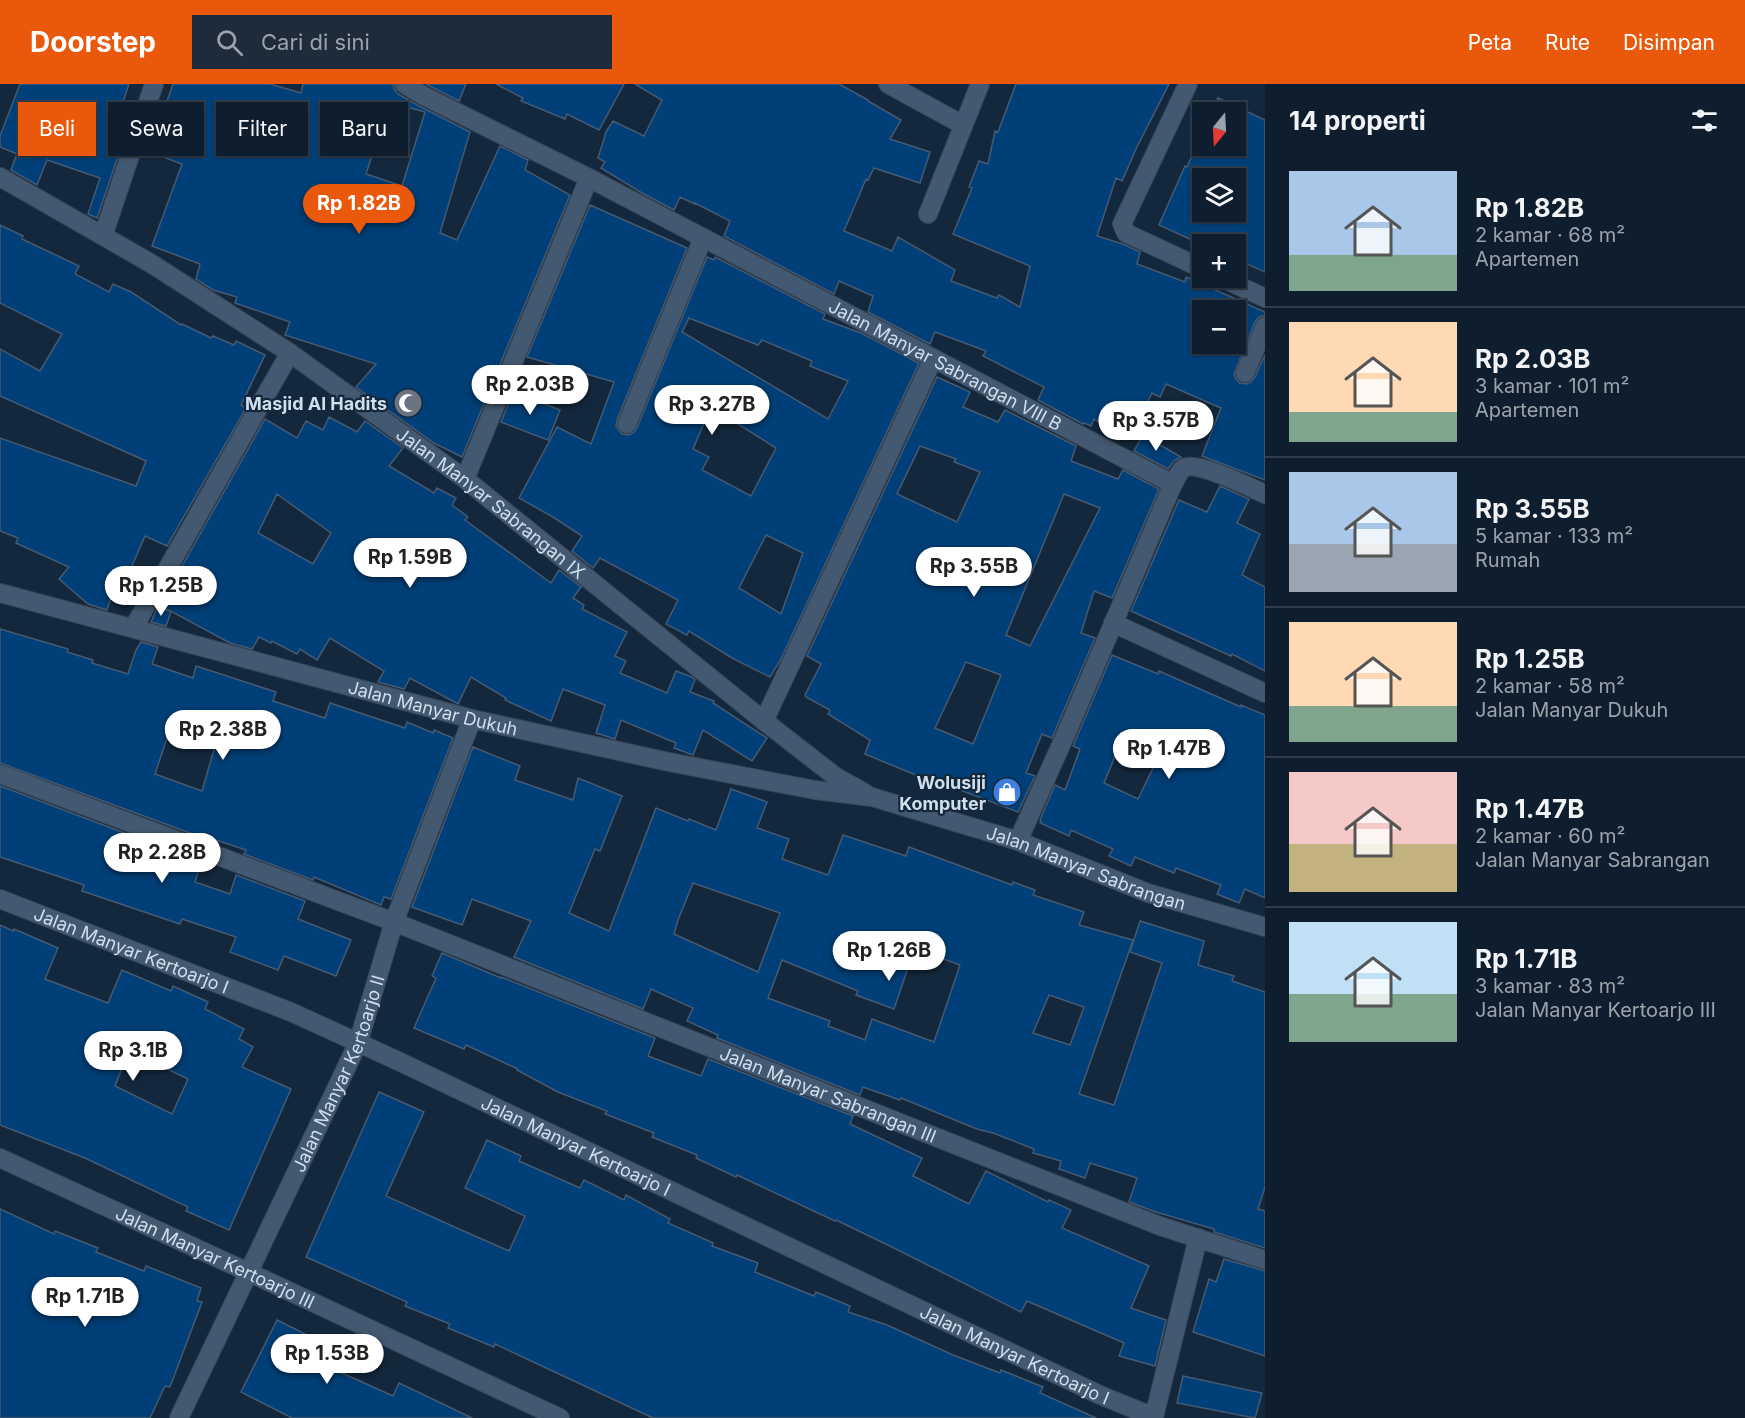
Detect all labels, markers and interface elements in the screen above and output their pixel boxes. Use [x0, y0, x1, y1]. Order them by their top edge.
search box [192, 15, 612, 69]
text: Doorstep [30, 25, 156, 59]
icon: search [213, 26, 246, 59]
text: Cari di sini [261, 29, 370, 55]
text: Peta [1468, 30, 1512, 55]
text: Rute [1545, 30, 1590, 55]
text: Disimpan [1623, 30, 1715, 55]
chip: Beli [18, 102, 96, 156]
chip: Sewa [108, 102, 204, 156]
chip: Filter [216, 102, 308, 156]
chip: Baru [320, 102, 408, 156]
north arrow [1192, 102, 1246, 156]
map controls [1192, 102, 1246, 354]
icon: filters [1688, 104, 1721, 137]
text: 14 properti [1289, 105, 1426, 136]
button: layers [1192, 168, 1246, 222]
pin: Rp 1.82B [297, 184, 421, 235]
text: Rp 1.82B [317, 191, 401, 215]
text: Rp 1.82B [1475, 192, 1584, 223]
icon: home [1337, 195, 1409, 267]
text: 2 kamar · 68 m² [1475, 223, 1625, 247]
button: + [1192, 234, 1246, 288]
text: Apartemen [1475, 247, 1579, 271]
street label: Jalan Manyar Sabrangan VIII B [825, 295, 1066, 434]
button: − [1192, 300, 1246, 354]
text: Rp 2.03B [1475, 343, 1590, 374]
icon: home [1337, 346, 1409, 418]
pin: Rp 2.03B [468, 365, 592, 416]
text: Rp 2.03B [486, 372, 574, 396]
text: 3 kamar · 101 m² [1475, 374, 1629, 398]
pin: Rp 3.27B [650, 385, 774, 436]
mosque icon: Masjid Al Hadits [392, 387, 424, 419]
text: Rp 3.27B [668, 392, 756, 416]
place label: Masjid Al Hadits [245, 393, 387, 414]
text: Apartemen [1475, 398, 1579, 422]
pin: Rp 3.57B [1094, 401, 1218, 452]
text: Rp 3.57B [1112, 408, 1200, 432]
street label: Jalan Manyar Sabrangan IX [393, 423, 590, 583]
text: Rp 3.55B [1475, 493, 1590, 524]
icon: home [1337, 496, 1409, 568]
text: 5 kamar · 133 m² [1475, 524, 1633, 548]
pin: Rp 1.59B [348, 538, 472, 589]
text: Rp 1.59B [368, 545, 452, 569]
pin: Rp 3.55B [912, 547, 1036, 598]
text: Rumah [1475, 548, 1540, 572]
text: Rp 3.55B [930, 554, 1018, 578]
pin: Rp 1.25B [99, 566, 223, 617]
text: Rp 1.25B [119, 573, 203, 597]
text: Rp 1.25B [1475, 643, 1585, 674]
icon: home [1337, 646, 1409, 718]
text: 2 kamar · 58 m² [1475, 674, 1625, 698]
street label: Jalan Manyar Dukuh [346, 676, 520, 739]
text: Jalan Manyar Dukuh [1475, 698, 1668, 722]
pin: Rp 2.38B [161, 710, 285, 761]
text: Rp 2.38B [179, 717, 267, 741]
pin: Rp 1.47B [1107, 729, 1231, 780]
text: Rp 1.47B [1127, 736, 1211, 760]
place label: Wolusiji Komputer [899, 772, 986, 814]
shop icon: Wolusiji Komputer [991, 776, 1023, 808]
text: Rp 1.47B [1475, 793, 1584, 824]
icon: home [1337, 796, 1409, 868]
street label: Jalan Manyar Sabrangan [984, 822, 1188, 914]
text: 2 kamar · 60 m² [1475, 824, 1625, 848]
pin: Rp 2.28B [100, 833, 224, 884]
text: Rp 2.28B [118, 840, 206, 864]
text: Jalan Manyar Sabrangan [1475, 848, 1710, 872]
street label: Jalan Manyar Kertoarjo I [31, 903, 232, 997]
pin: Rp 1.26B [827, 931, 951, 982]
text: Rp 1.26B [847, 938, 931, 962]
text: Rp 1.71B [1475, 943, 1577, 974]
icon: home [1337, 946, 1409, 1018]
street label: Jalan Manyar Kertoarjo II [288, 972, 388, 1175]
text: 3 kamar · 83 m² [1475, 974, 1625, 998]
text: Jalan Manyar Kertoarjo III [1475, 998, 1716, 1022]
pin: Rp 3.1B [78, 1031, 188, 1082]
text: Rp 3.1B [98, 1038, 168, 1062]
street label: Jalan Manyar Sabrangan III [717, 1042, 939, 1147]
street label: Jalan Manyar Kertoarjo I [478, 1092, 674, 1200]
street label: Jalan Manyar Kertoarjo III [112, 1202, 318, 1312]
pin: Rp 1.71B [23, 1277, 147, 1328]
text: Rp 1.71B [46, 1284, 124, 1308]
street label: Jalan Manyar Kertoarjo I [917, 1301, 1113, 1408]
pin: Rp 1.53B [265, 1334, 389, 1385]
text: Rp 1.53B [285, 1341, 369, 1365]

